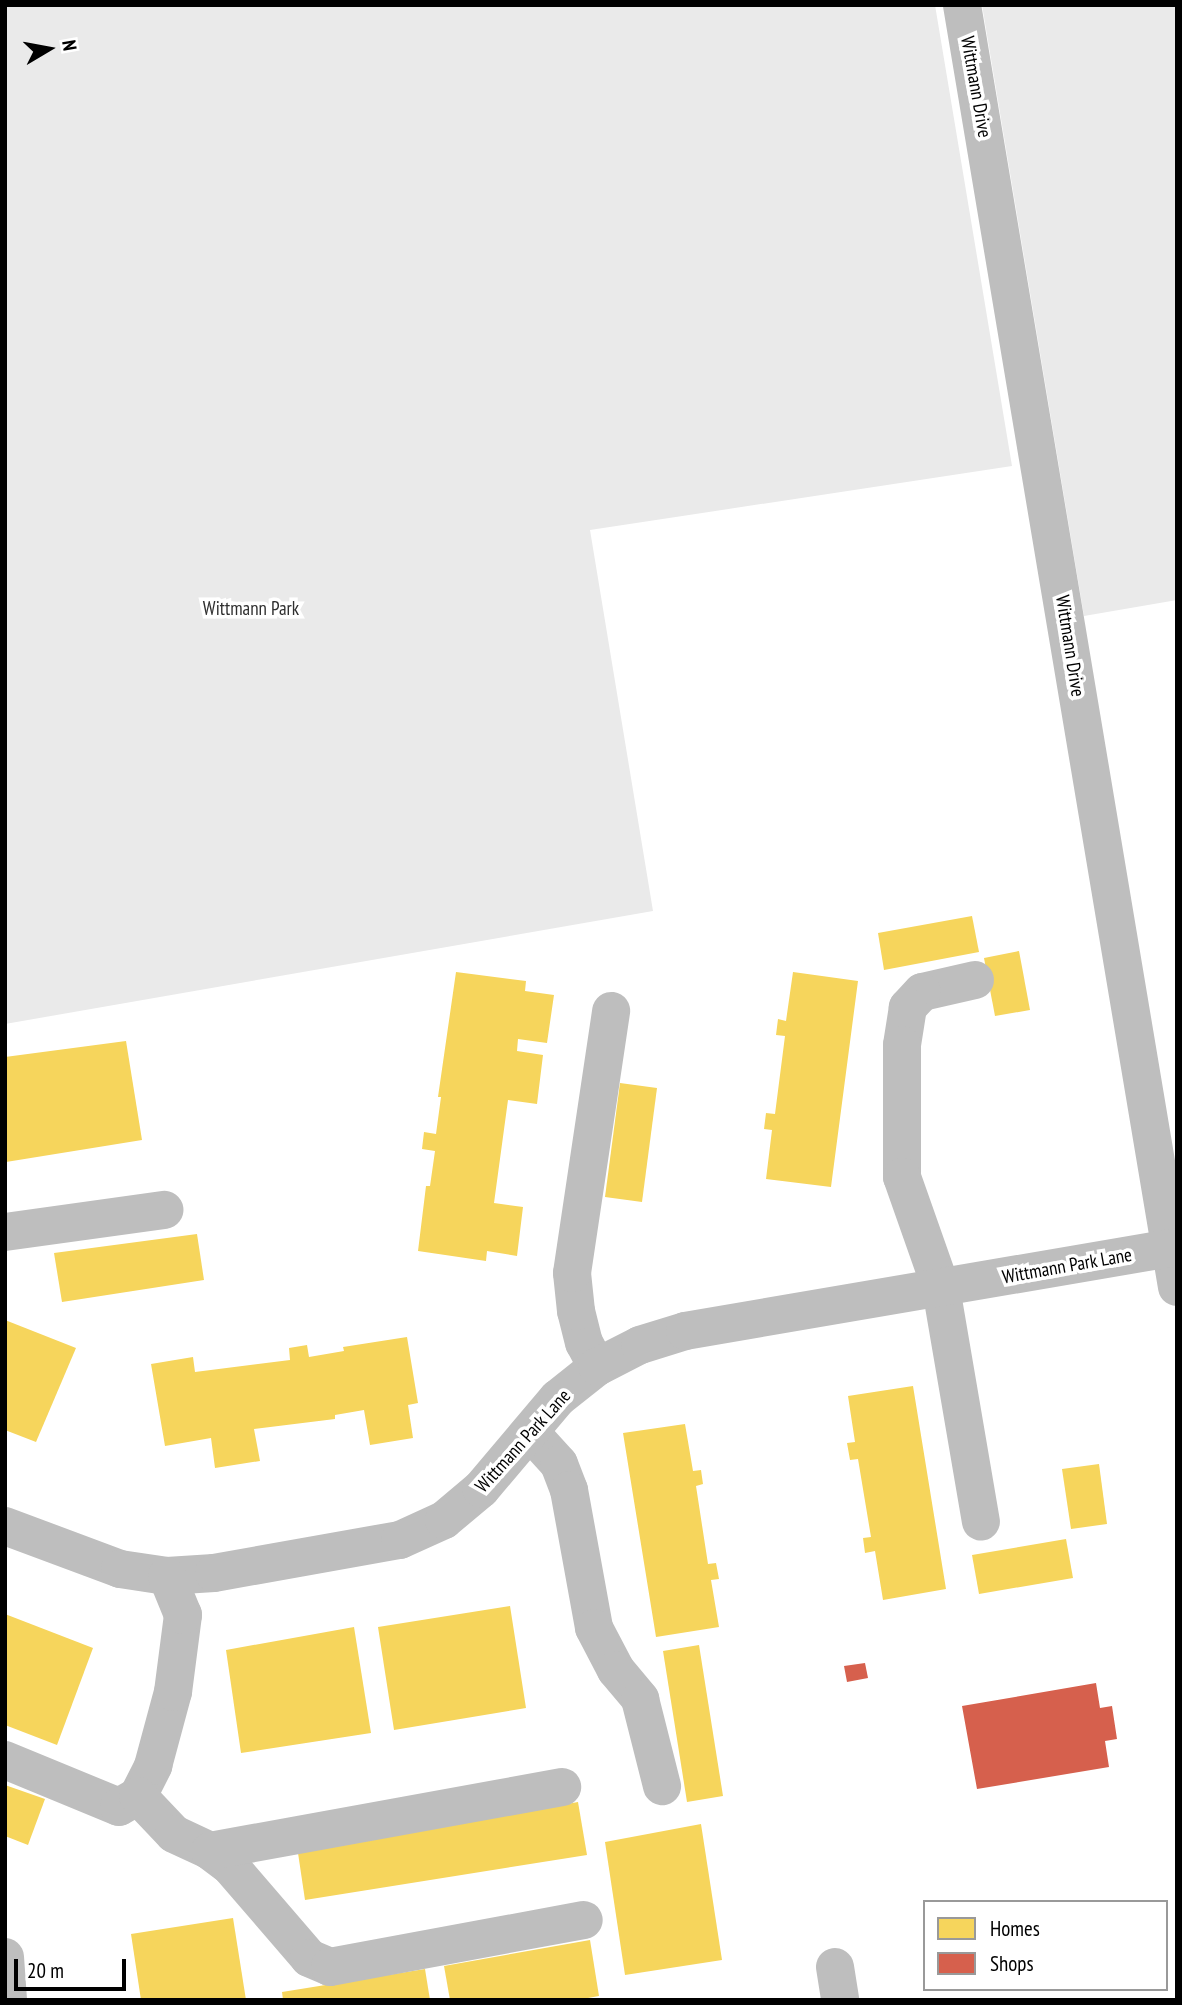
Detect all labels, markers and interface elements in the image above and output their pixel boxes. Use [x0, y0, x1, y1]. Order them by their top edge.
north arrow [14, 14, 84, 84]
street label: Wittmann Drive [956, 35, 996, 139]
text: N [57, 38, 82, 52]
street label: Wittmann Drive [1051, 594, 1089, 698]
park label: Wittmann Park [203, 598, 299, 620]
street label: Wittmann Park Lane [1000, 1243, 1134, 1289]
street label: Wittmann Park Lane [470, 1384, 576, 1498]
legend [923, 1900, 1168, 1991]
text: Homes [990, 1915, 1040, 1942]
scale bar [18, 1946, 130, 1990]
text: Shops [990, 1950, 1034, 1977]
text: 20 m [27, 1957, 64, 1984]

